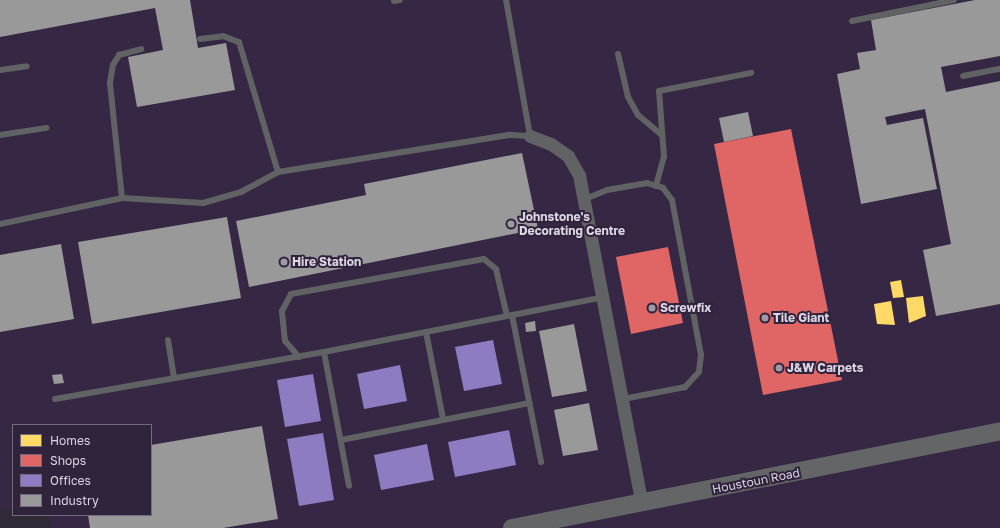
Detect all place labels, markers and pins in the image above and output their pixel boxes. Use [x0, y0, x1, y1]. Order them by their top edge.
place label: Johnstone's Decorating Centre [519, 210, 625, 238]
marker: Johnstone's Decorating Centre [506, 219, 516, 229]
place label: Hire Station [292, 255, 361, 269]
marker: Hire Station [279, 257, 289, 267]
place label: Screwfix [660, 301, 711, 315]
marker: Screwfix [647, 303, 657, 313]
place label: Tile Giant [773, 311, 829, 325]
marker: Tile Giant [760, 313, 770, 323]
place label: J&W Carpets [787, 361, 863, 375]
marker: J&W Carpets [774, 363, 784, 373]

